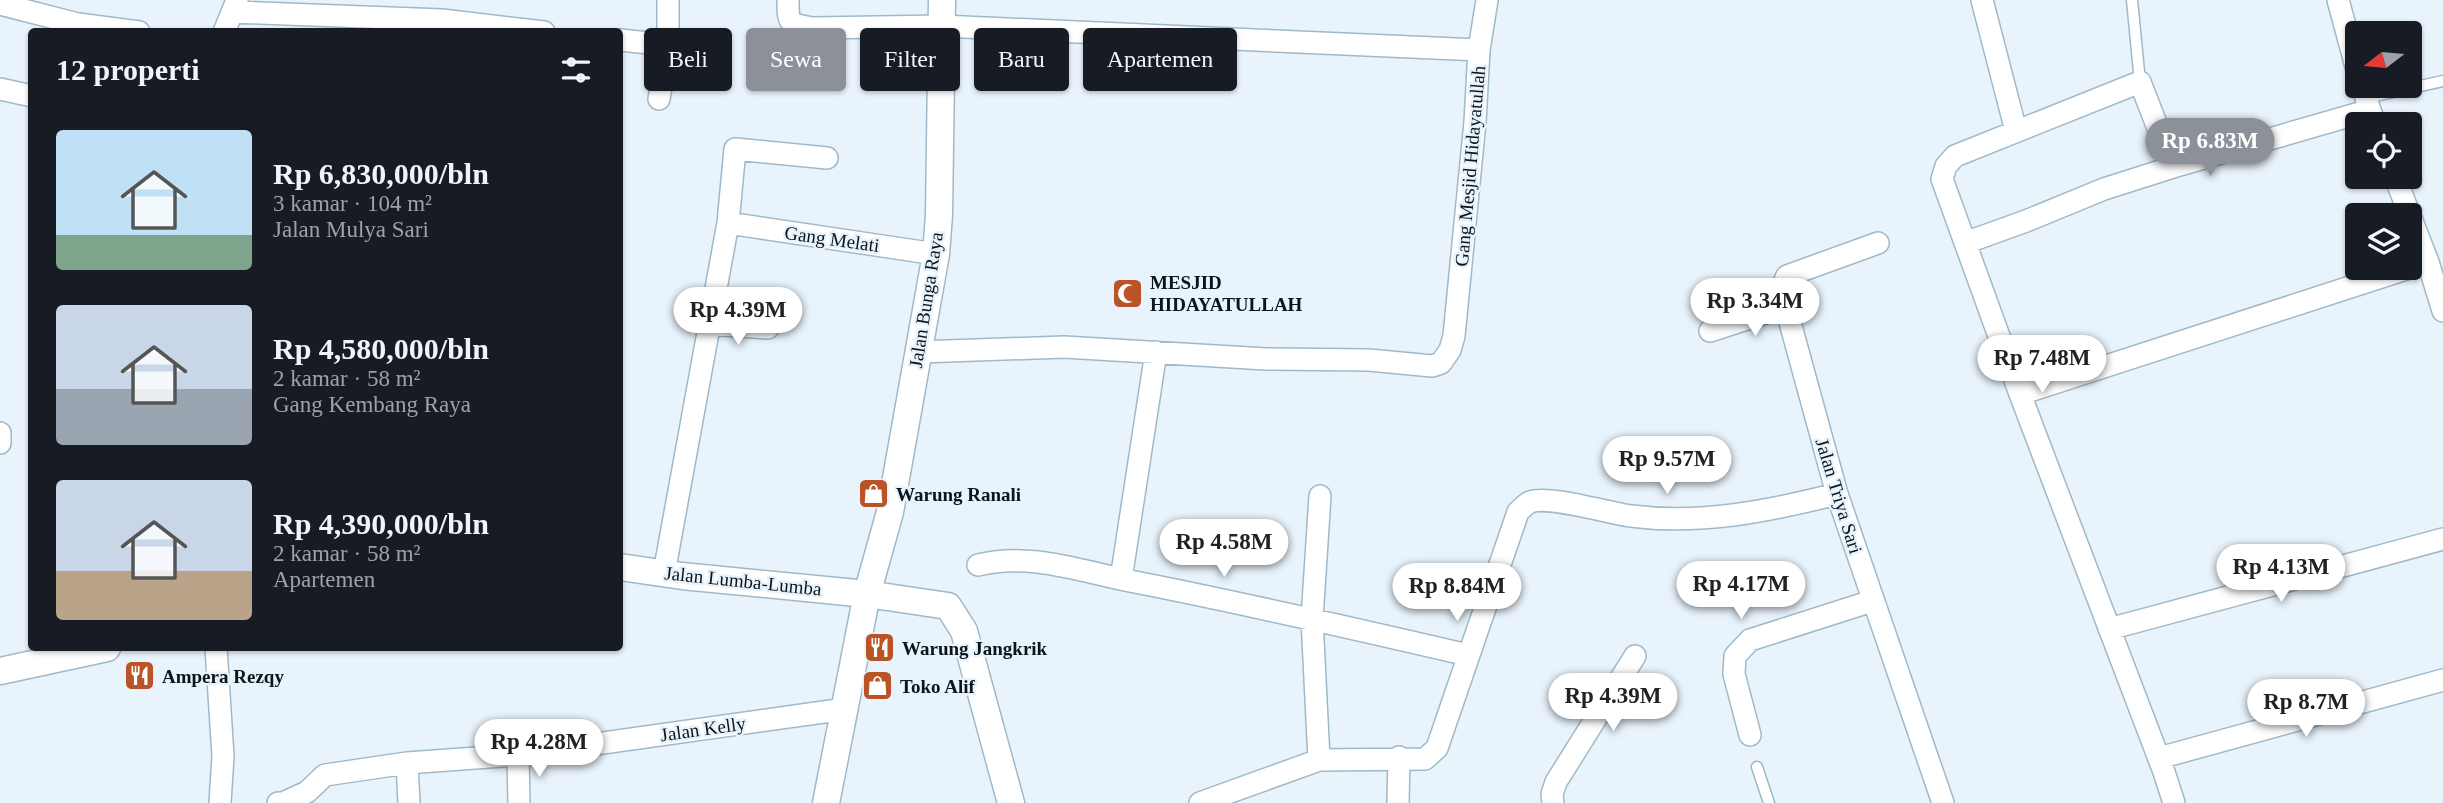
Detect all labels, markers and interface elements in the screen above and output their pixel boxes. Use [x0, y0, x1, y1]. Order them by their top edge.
north arrow [2345, 21, 2422, 98]
map controls [2345, 21, 2422, 280]
chip: Beli [644, 28, 732, 91]
chip: Sewa [746, 28, 846, 91]
chip: Filter [860, 28, 960, 91]
chip: Baru [974, 28, 1069, 91]
chip: Apartemen [1083, 28, 1237, 91]
icon: filters [557, 51, 595, 89]
text: 12 properti [56, 53, 200, 86]
street label: Gang Mesjid Hidayatullah [1451, 64, 1489, 267]
button: locate [2345, 112, 2422, 189]
pin: Rp 6.83M [2138, 118, 2282, 178]
text: Rp 6.83M [2161, 128, 2259, 153]
text: Rp 6,830,000/bln [273, 157, 489, 190]
icon: home [112, 158, 196, 242]
text: 3 kamar · 104 m² [273, 191, 432, 216]
button: layers [2345, 203, 2422, 280]
text: Jalan Mulya Sari [273, 217, 429, 242]
street label: Gang Melati [783, 222, 881, 256]
street label: Jalan Bunga Raya [905, 230, 947, 369]
place label: MESJID HIDAYATULLAH [1150, 272, 1303, 315]
mosque icon: MESJID HIDAYATULLAH [1110, 276, 1144, 310]
pin: Rp 3.34M [1683, 278, 1827, 338]
pin: Rp 4.39M [666, 288, 810, 347]
text: Rp 3.34M [1706, 288, 1804, 313]
text: Rp 4.39M [689, 297, 787, 322]
text: Rp 4,580,000/bln [273, 332, 489, 365]
icon: home [112, 333, 196, 417]
pin: Rp 7.48M [1970, 336, 2114, 395]
text: Rp 7.48M [1993, 345, 2091, 370]
text: 2 kamar · 58 m² [273, 366, 420, 391]
text: Gang Kembang Raya [273, 392, 471, 417]
pin: Rp 9.57M [1595, 436, 1739, 496]
street label: Jalan Triya Sari [1812, 436, 1866, 556]
text: Rp 9.57M [1618, 446, 1716, 471]
shop icon: Warung Ranali [856, 477, 890, 511]
place label: Warung Ranali [896, 484, 1021, 505]
text: Rp 4,390,000/bln [273, 507, 489, 540]
icon: home [112, 508, 196, 592]
pin: Rp 4.58M [1152, 520, 1296, 579]
text: Rp 4.58M [1175, 529, 1273, 554]
text: 2 kamar · 58 m² [273, 541, 420, 566]
pin: Rp 4.13M [2209, 544, 2353, 604]
text: Rp 4.13M [2232, 554, 2330, 579]
street label: Jalan Lumba-Lumba [663, 562, 823, 600]
pin: Rp 4.17M [1669, 562, 1813, 621]
pin: Rp 8.84M [1385, 564, 1529, 623]
text: Apartemen [273, 567, 375, 592]
text: Rp 4.17M [1692, 571, 1790, 596]
text: Rp 8.84M [1408, 573, 1506, 598]
restaurant icon: Warung Jangkrik [862, 631, 896, 665]
place label: Warung Jangkrik [902, 638, 1048, 659]
restaurant icon: Ampera Rezqy [122, 659, 156, 693]
place label: Ampera Rezqy [162, 666, 284, 687]
shop icon: Toko Alif [860, 669, 894, 703]
pin: Rp 4.39M [1541, 674, 1685, 733]
place label: Toko Alif [900, 676, 975, 697]
pin: Rp 8.7M [2241, 680, 2371, 739]
text: Rp 4.39M [1564, 683, 1662, 708]
text: Rp 8.7M [2263, 689, 2349, 714]
street label: Jalan Kelly [659, 713, 748, 745]
pin: Rp 4.28M [467, 720, 611, 779]
text: Rp 4.28M [490, 729, 588, 754]

